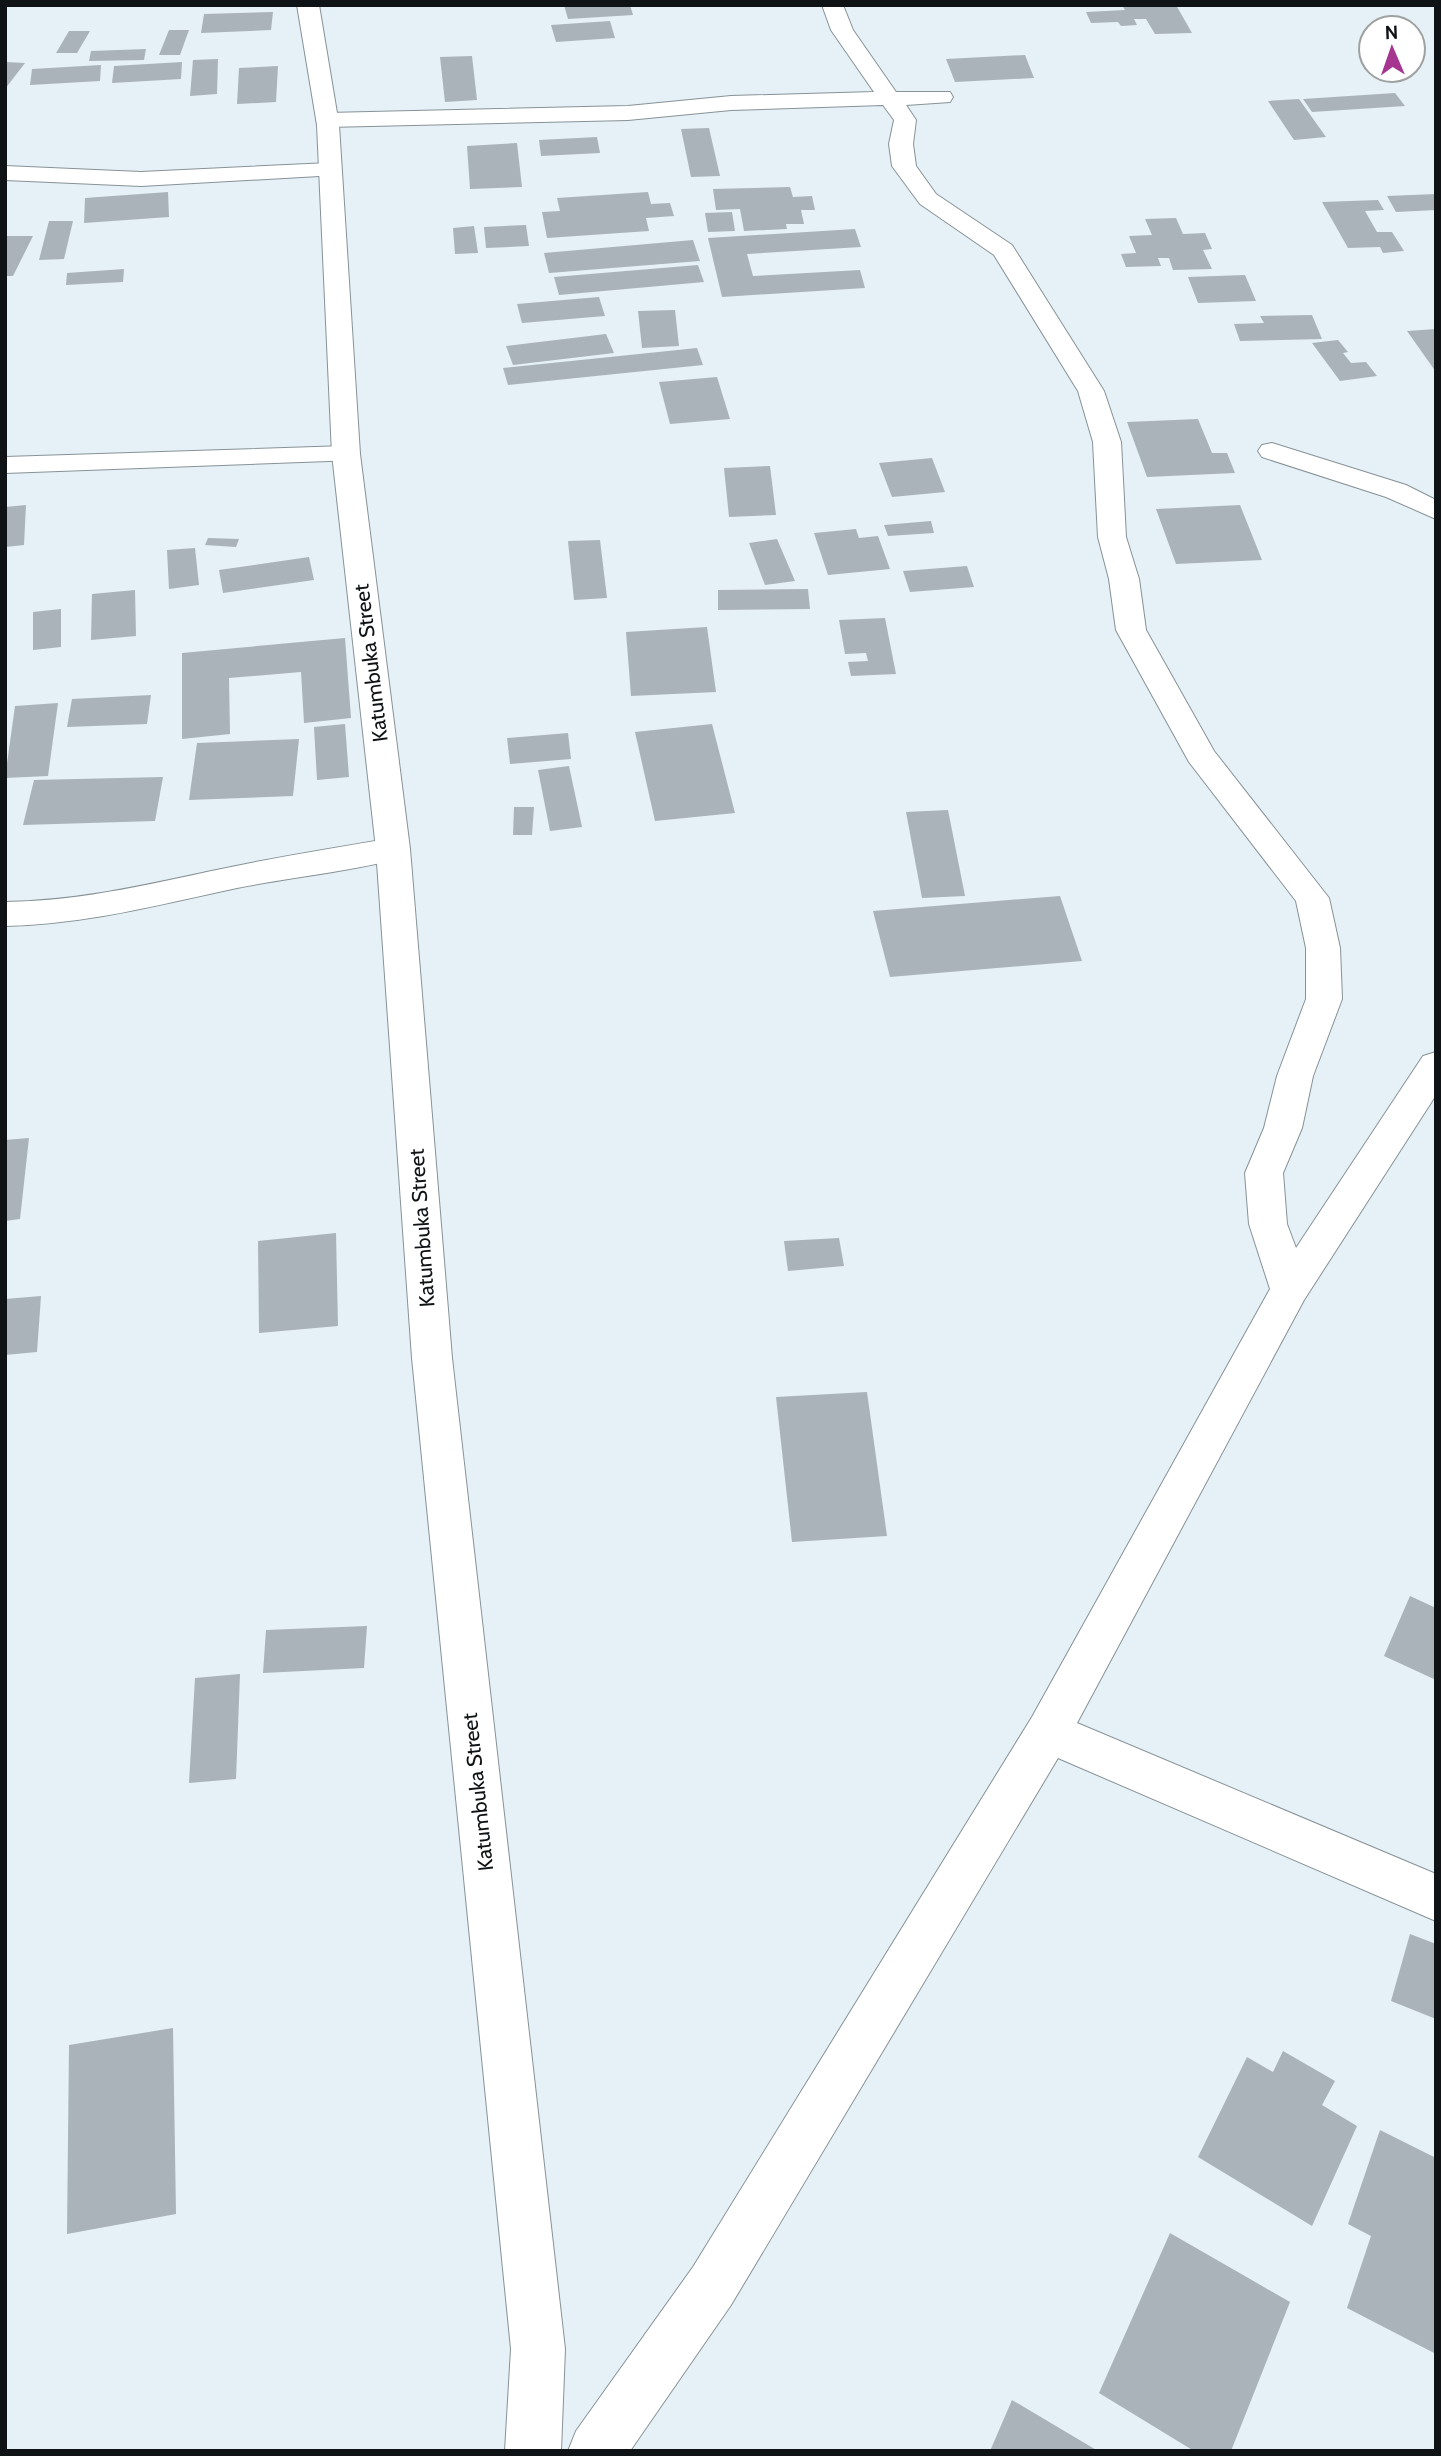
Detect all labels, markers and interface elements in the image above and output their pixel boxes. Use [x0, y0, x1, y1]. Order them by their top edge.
north arrow [1357, 14, 1427, 84]
text: N [1384, 21, 1399, 44]
street label: Katumbuka Street [348, 583, 393, 743]
street label: Katumbuka Street [403, 1148, 440, 1308]
street label: Katumbuka Street [457, 1712, 498, 1872]

